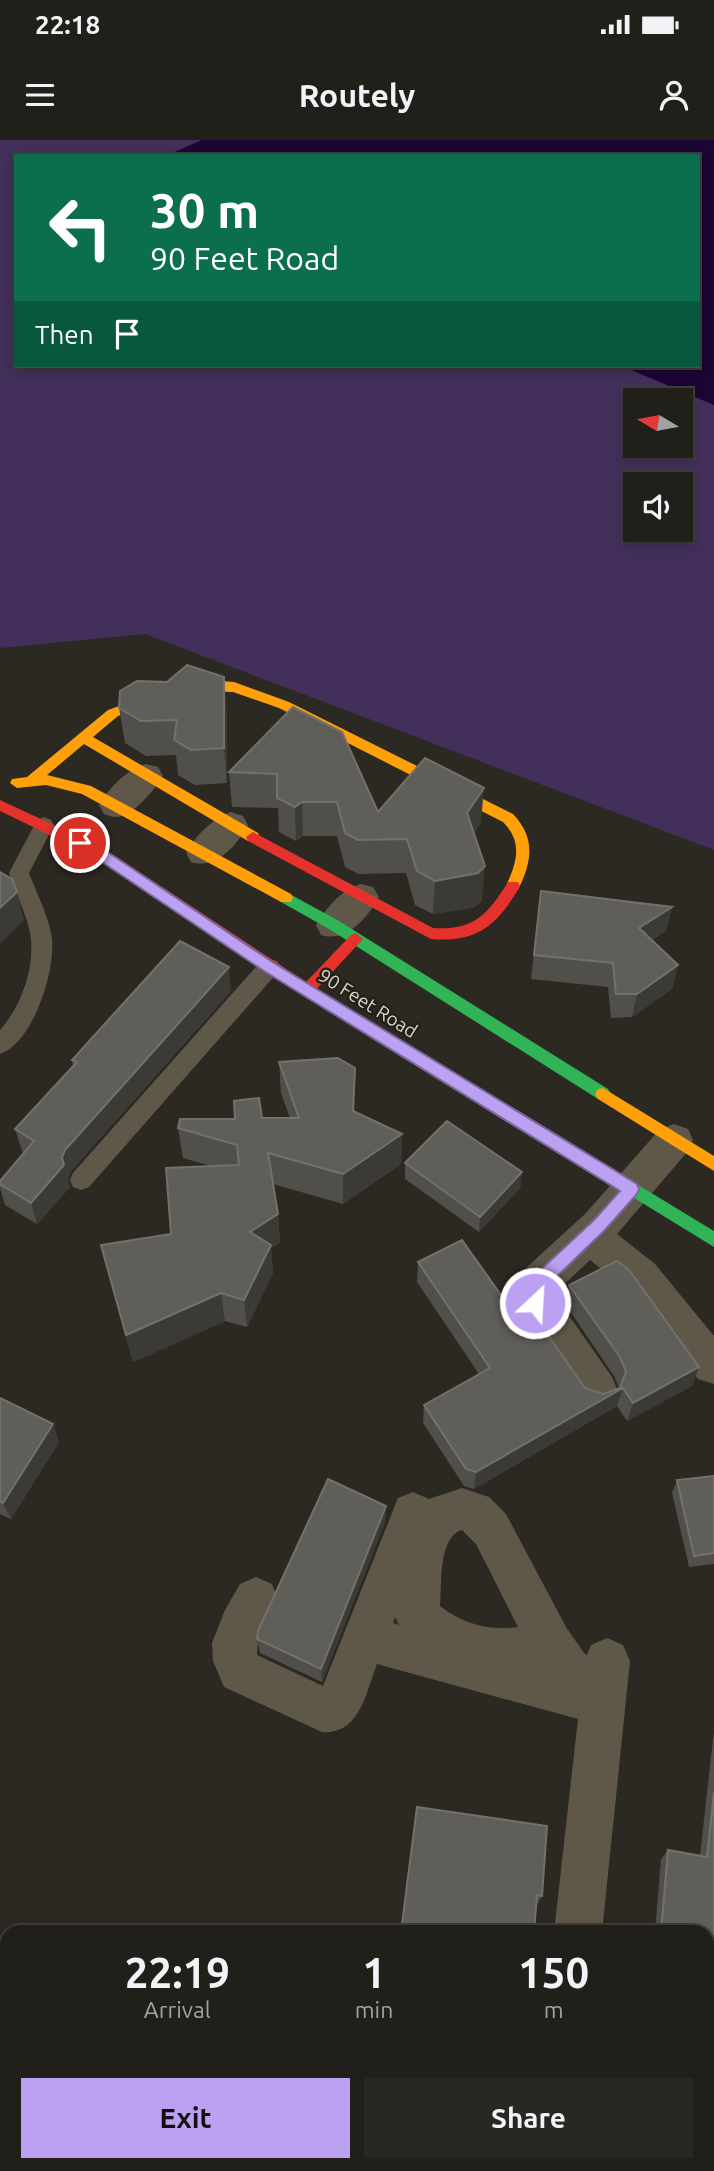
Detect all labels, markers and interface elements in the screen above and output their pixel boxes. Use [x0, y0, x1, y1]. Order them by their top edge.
text: 22:18 [35, 10, 100, 39]
icon: menu [21, 76, 59, 114]
icon: person [655, 76, 693, 114]
text: Routely [299, 77, 415, 113]
icon: left [35, 182, 126, 273]
text: 30 m [150, 182, 259, 237]
text: 90 Feet Road [150, 240, 339, 276]
icon: arrive [108, 315, 146, 353]
text: Then [35, 320, 94, 349]
north arrow [623, 388, 693, 458]
map controls [623, 388, 693, 542]
button: sound [623, 472, 693, 542]
pin [50, 813, 110, 873]
icon: arrive [61, 824, 99, 862]
street label: 90 Feet Road [315, 964, 421, 1042]
position arrow [498, 1266, 572, 1340]
text: 22:19 [125, 1949, 230, 1996]
text: 1 [362, 1949, 386, 1996]
text: 150 [518, 1949, 589, 1996]
text: Arrival [144, 1997, 211, 2022]
text: min [355, 1997, 393, 2022]
text: m [544, 1997, 564, 2022]
button: Exit [21, 2078, 350, 2158]
button: Share [364, 2078, 693, 2158]

